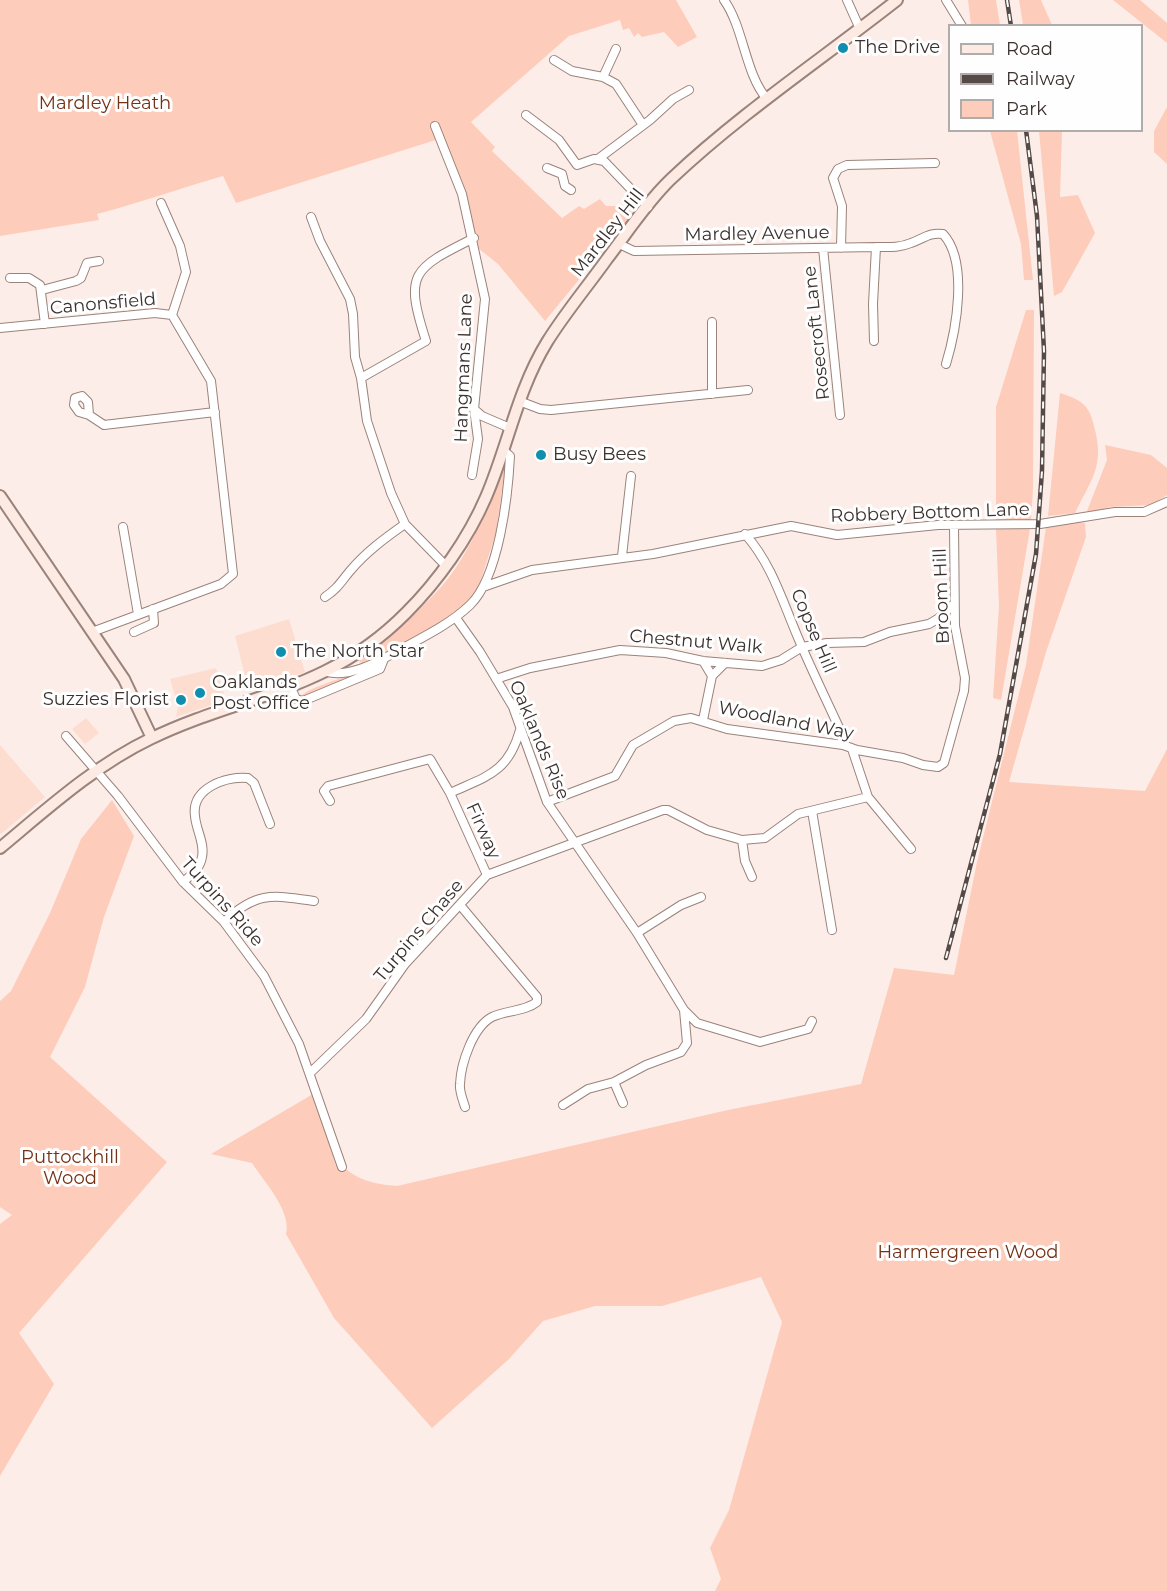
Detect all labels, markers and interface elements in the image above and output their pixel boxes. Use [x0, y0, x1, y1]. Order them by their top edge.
legend [948, 24, 1143, 132]
place label: The Drive [855, 37, 940, 59]
text: Road [1006, 38, 1053, 60]
marker: The Drive [836, 41, 850, 55]
text: Railway [1006, 68, 1075, 90]
park label: Mardley Heath [39, 93, 171, 115]
text: Park [1006, 98, 1047, 120]
street label: Mardley Hill [567, 184, 649, 282]
street label: Mardley Avenue [684, 222, 830, 246]
street label: Rosecroft Lane [799, 265, 835, 401]
street label: Canonsfield [49, 289, 157, 319]
street label: Hangmans Lane [451, 293, 477, 443]
place label: Busy Bees [553, 444, 646, 466]
marker: Busy Bees [534, 448, 548, 462]
street label: Robbery Bottom Lane [830, 499, 1030, 527]
street label: Broom Hill [930, 548, 954, 644]
street label: Copse Hill [786, 586, 840, 676]
street label: Chestnut Walk [629, 625, 763, 659]
place label: The North Star [293, 641, 425, 663]
marker: The North Star [274, 645, 288, 659]
place label: Oaklands Post Office [212, 672, 310, 714]
street label: Oaklands Rise [504, 677, 574, 803]
marker: Oaklands Post Office [193, 686, 207, 700]
place label: Suzzies Florist [43, 689, 169, 711]
marker: Suzzies Florist [174, 693, 188, 707]
street label: Woodland Way [717, 697, 855, 745]
street label: Firway [461, 800, 505, 862]
street label: Turpins Ride [176, 853, 268, 951]
street label: Turpins Chase [370, 875, 468, 987]
park label: Puttockhill Wood [21, 1147, 119, 1190]
park label: Harmergreen Wood [877, 1242, 1059, 1264]

